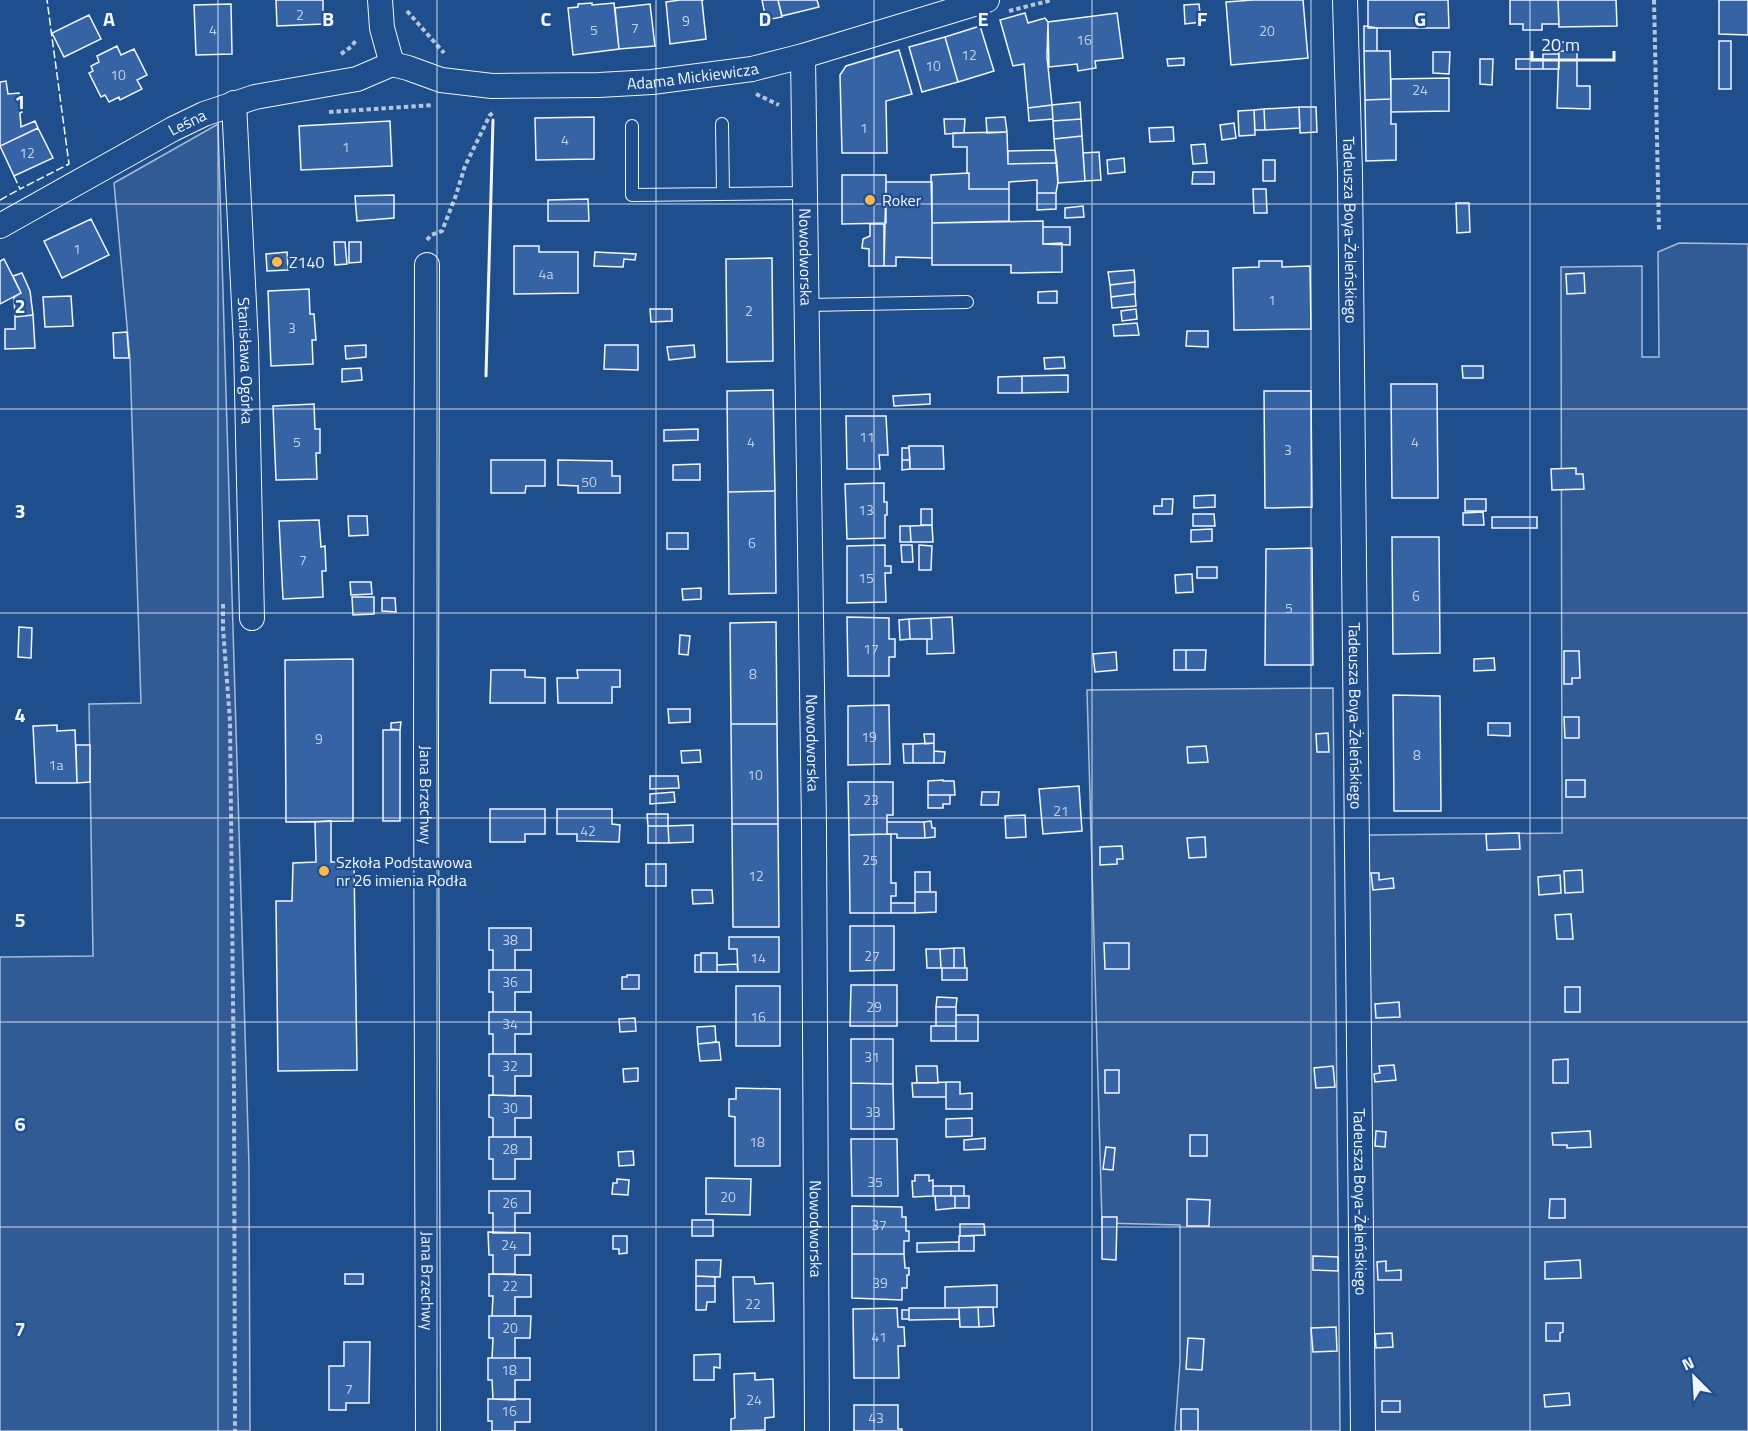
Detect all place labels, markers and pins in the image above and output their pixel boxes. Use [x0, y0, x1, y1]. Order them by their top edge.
place label: Roker [882, 188, 922, 212]
marker: Roker [863, 193, 877, 207]
place label: Z140 [289, 250, 324, 274]
marker: Z140 [270, 255, 284, 269]
place label: Szkoła Podstawowa nr 26 imienia Rodła [336, 850, 472, 892]
marker: Szkoła Podstawowa nr 26 imienia Rodła [317, 864, 331, 878]

